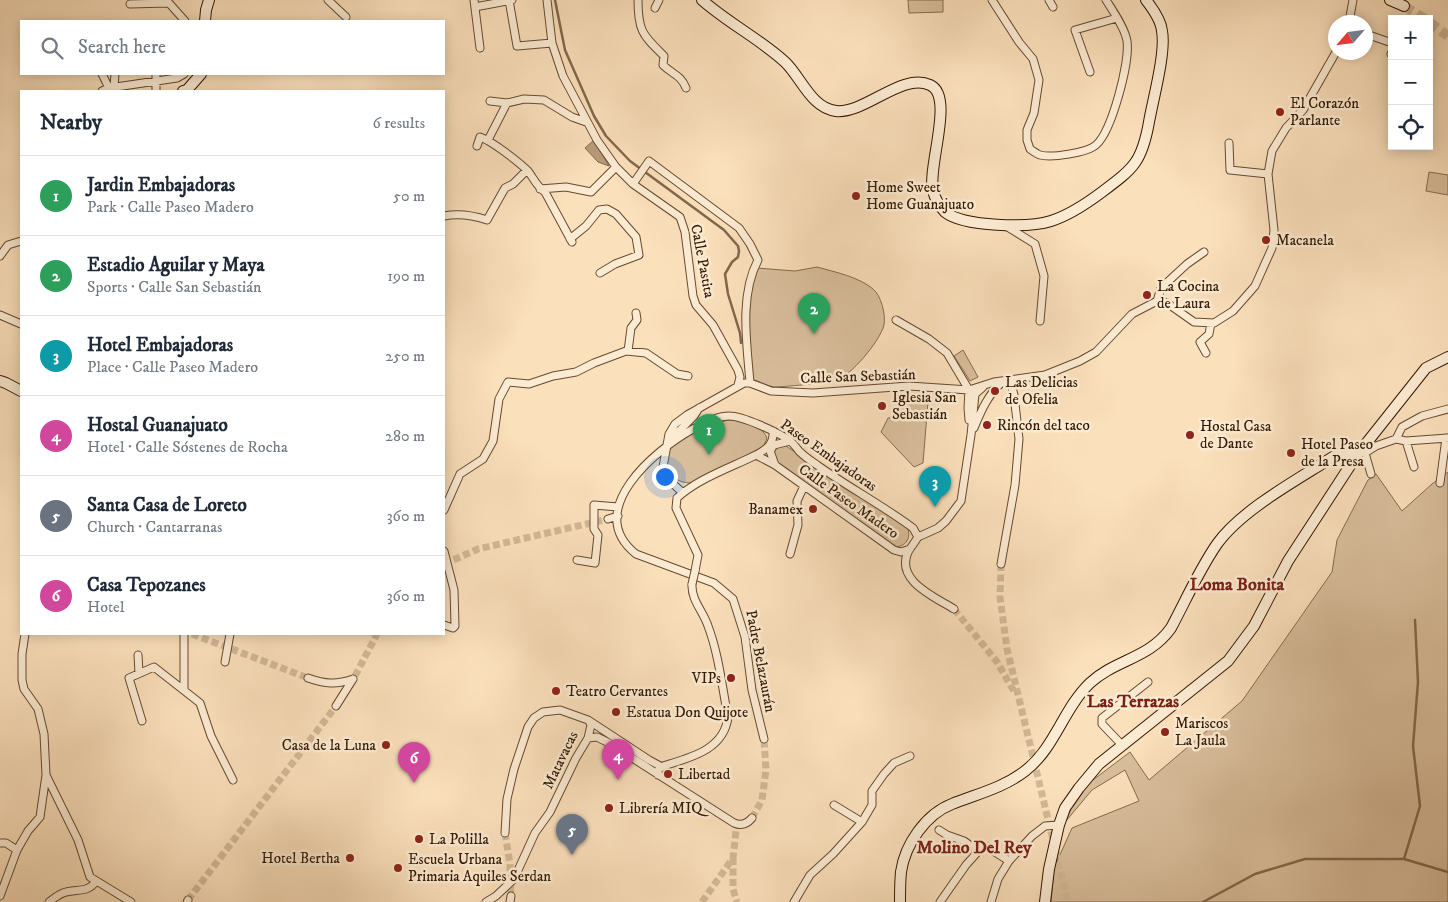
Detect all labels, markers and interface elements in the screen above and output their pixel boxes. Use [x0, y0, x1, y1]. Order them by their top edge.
north arrow [1328, 15, 1373, 60]
map controls [1388, 15, 1433, 150]
button: + [1388, 15, 1433, 60]
search box [20, 20, 445, 75]
icon: search [38, 34, 66, 62]
text: Search here [78, 36, 166, 59]
button: − [1388, 60, 1433, 105]
place label: El Corazón Parlante [1290, 94, 1359, 130]
button: locate [1388, 105, 1433, 150]
marker: El Corazón Parlante [1274, 106, 1286, 118]
text: Nearby [40, 110, 102, 136]
text: 6 results [372, 113, 425, 133]
text: Jardin Embajadoras [87, 174, 235, 197]
place label: Home Sweet Home Guanajuato [866, 178, 974, 214]
text: 1 [53, 186, 59, 206]
text: 50 m [393, 186, 425, 206]
marker: Home Sweet Home Guanajuato [850, 190, 862, 202]
text: Park · Calle Paseo Madero [87, 197, 254, 217]
street label: Calle Pastita [686, 223, 719, 300]
place label: Macanela [1276, 231, 1334, 250]
marker: Macanela [1260, 234, 1272, 246]
text: Estadio Aguilar y Maya [87, 254, 265, 277]
text: 2 [52, 266, 60, 286]
text: 190 m [387, 266, 425, 286]
text: Sports · Calle San Sebastián [87, 277, 261, 297]
place label: La Cocina de Laura [1157, 277, 1220, 313]
marker: La Cocina de Laura [1141, 289, 1153, 301]
pin: 2 [798, 293, 830, 334]
text: Hotel Embajadoras [87, 334, 233, 357]
text: 3 [53, 346, 59, 366]
text: 250 m [385, 346, 425, 366]
text: Place · Calle Paseo Madero [87, 357, 258, 377]
street label: Calle San Sebastián [800, 365, 916, 388]
place label: Las Delicias de Ofelia [1005, 373, 1078, 409]
marker: Las Delicias de Ofelia [989, 385, 1001, 397]
place label: Iglesia San Sebastián [892, 388, 957, 424]
marker: Iglesia San Sebastián [876, 400, 888, 412]
text: Hostal Guanajuato [87, 414, 228, 437]
pin: 1 [693, 414, 725, 455]
street label: Paseo Embajadoras [777, 415, 881, 496]
place label: Rincón del taco [997, 416, 1090, 435]
place label: Hostal Casa de Dante [1200, 417, 1272, 453]
marker: Rincón del taco [981, 419, 993, 431]
text: 4 [51, 426, 61, 446]
text: 280 m [385, 426, 425, 446]
marker: Hostal Casa de Dante [1184, 429, 1196, 441]
place label: Hotel Paseo de la Presa [1301, 435, 1373, 471]
text: Hotel · Calle Sóstenes de Rocha [87, 437, 288, 457]
marker: Hotel Paseo de la Presa [1285, 447, 1297, 459]
street label: Calle Paseo Madero [795, 460, 903, 543]
your location [652, 464, 678, 490]
pin: 3 [919, 466, 951, 507]
text: Santa Casa de Loreto [87, 494, 247, 517]
place label: Banamex [748, 500, 804, 519]
marker: Banamex [807, 503, 819, 515]
text: 5 [52, 506, 60, 526]
text: 360 m [387, 506, 425, 526]
text: Church · Cantarranas [87, 517, 222, 537]
text: Casa Tepozanes [87, 574, 206, 597]
district label: Loma Bonita [1190, 574, 1284, 596]
text: 6 [52, 586, 60, 606]
text: 360 m [387, 586, 425, 606]
text: Hotel [87, 597, 125, 617]
street label: Padre Belazaurán [741, 608, 780, 714]
place label: VIPs [691, 669, 721, 688]
marker: VIPs [725, 672, 737, 684]
place label: Teatro Cervantes [566, 682, 668, 701]
marker: Teatro Cervantes [550, 685, 562, 697]
district label: Las Terrazas [1087, 691, 1179, 713]
place label: Estatua Don Quijote [626, 703, 748, 722]
marker: Estatua Don Quijote [610, 706, 622, 718]
place label: Mariscos La Jaula [1175, 714, 1228, 750]
marker: Mariscos La Jaula [1159, 726, 1171, 738]
street label: Matavacas [538, 728, 583, 792]
place label: Casa de la Luna [282, 736, 377, 755]
marker: Casa de la Luna [380, 739, 392, 751]
pin: 4 [602, 739, 634, 780]
pin: 6 [398, 742, 430, 783]
place label: Libertad [678, 765, 731, 784]
marker: Libertad [662, 768, 674, 780]
place label: Librería MIQ [619, 799, 709, 818]
marker: Librería MIQ [603, 802, 615, 814]
pin: 5 [556, 814, 588, 855]
place label: La Polilla [429, 830, 489, 849]
marker: La Polilla [413, 833, 425, 845]
district label: Molino Del Rey [917, 837, 1032, 859]
place label: Hotel Bertha [261, 849, 341, 868]
place label: Escuela Urbana Primaria Aquiles Serdan [408, 850, 551, 886]
marker: Hotel Bertha [344, 852, 356, 864]
marker: Escuela Urbana Primaria Aquiles Serdan [392, 862, 404, 874]

